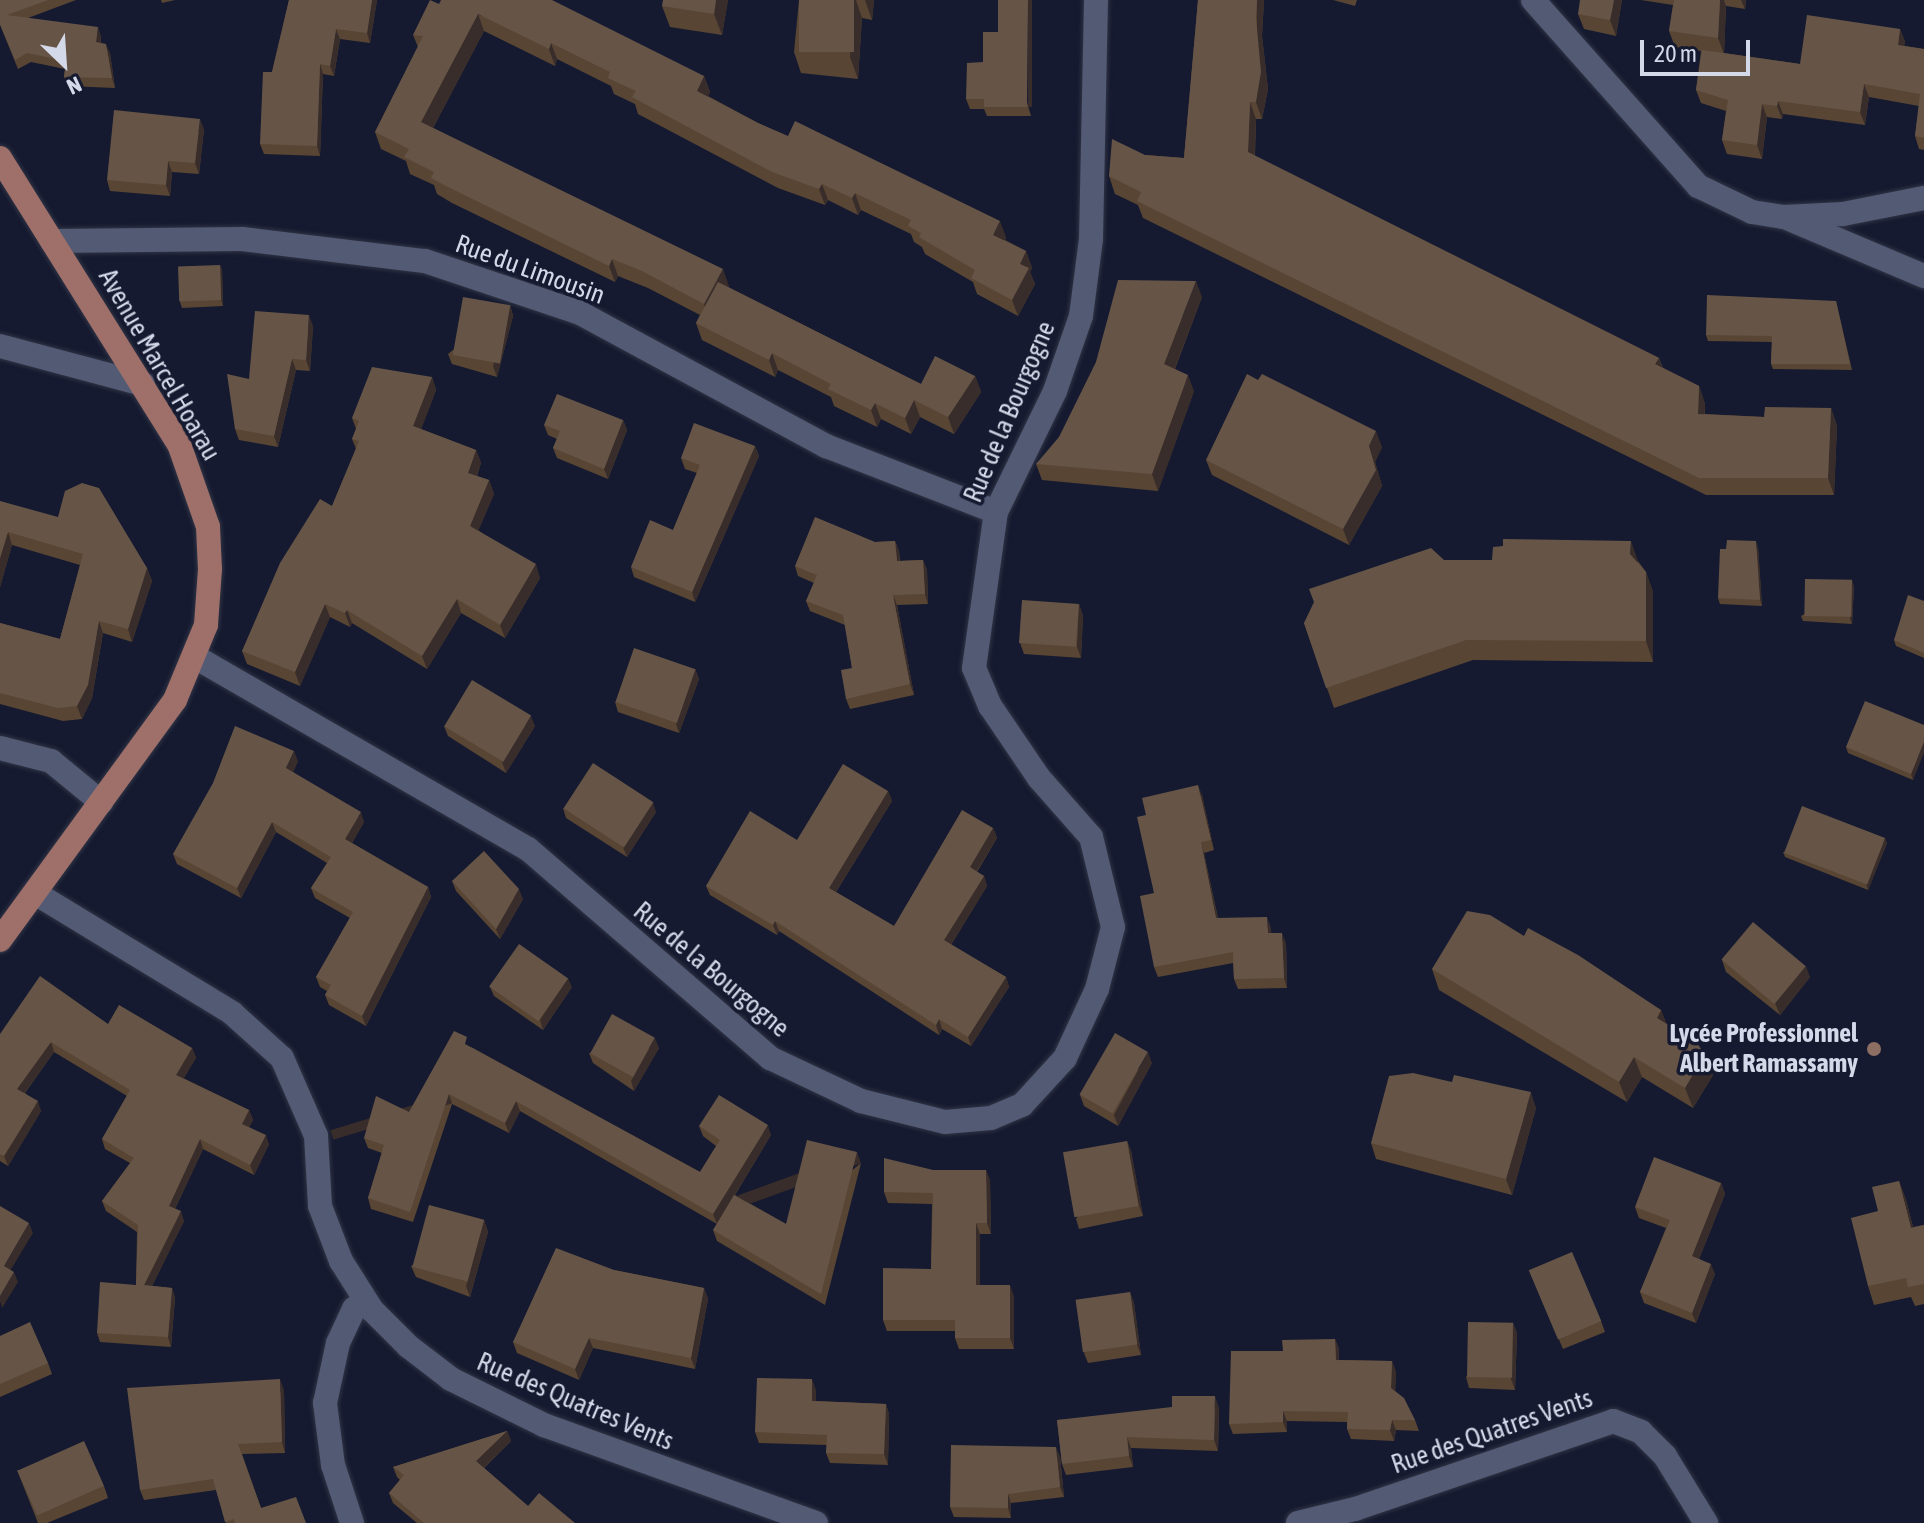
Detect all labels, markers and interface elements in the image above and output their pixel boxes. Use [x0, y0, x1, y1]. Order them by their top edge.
north arrow [24, 24, 104, 104]
scale bar [1644, 24, 1754, 74]
text: 20 m [1654, 40, 1697, 67]
text: N [63, 71, 86, 100]
street label: Rue du Limousin [451, 229, 609, 311]
street label: Avenue Marcel Hoarau [92, 264, 226, 466]
street label: Rue de la Bourgogne [958, 317, 1062, 507]
street label: Rue de la Bourgogne [627, 896, 795, 1044]
place label: Lycée Professionnel Albert Ramassamy [1670, 1018, 1858, 1080]
marker: Lycée Professionnel Albert Ramassamy [1865, 1040, 1883, 1058]
street label: Rue des Quatres Vents [472, 1347, 678, 1457]
street label: Rue des Quatres Vents [1387, 1383, 1597, 1481]

